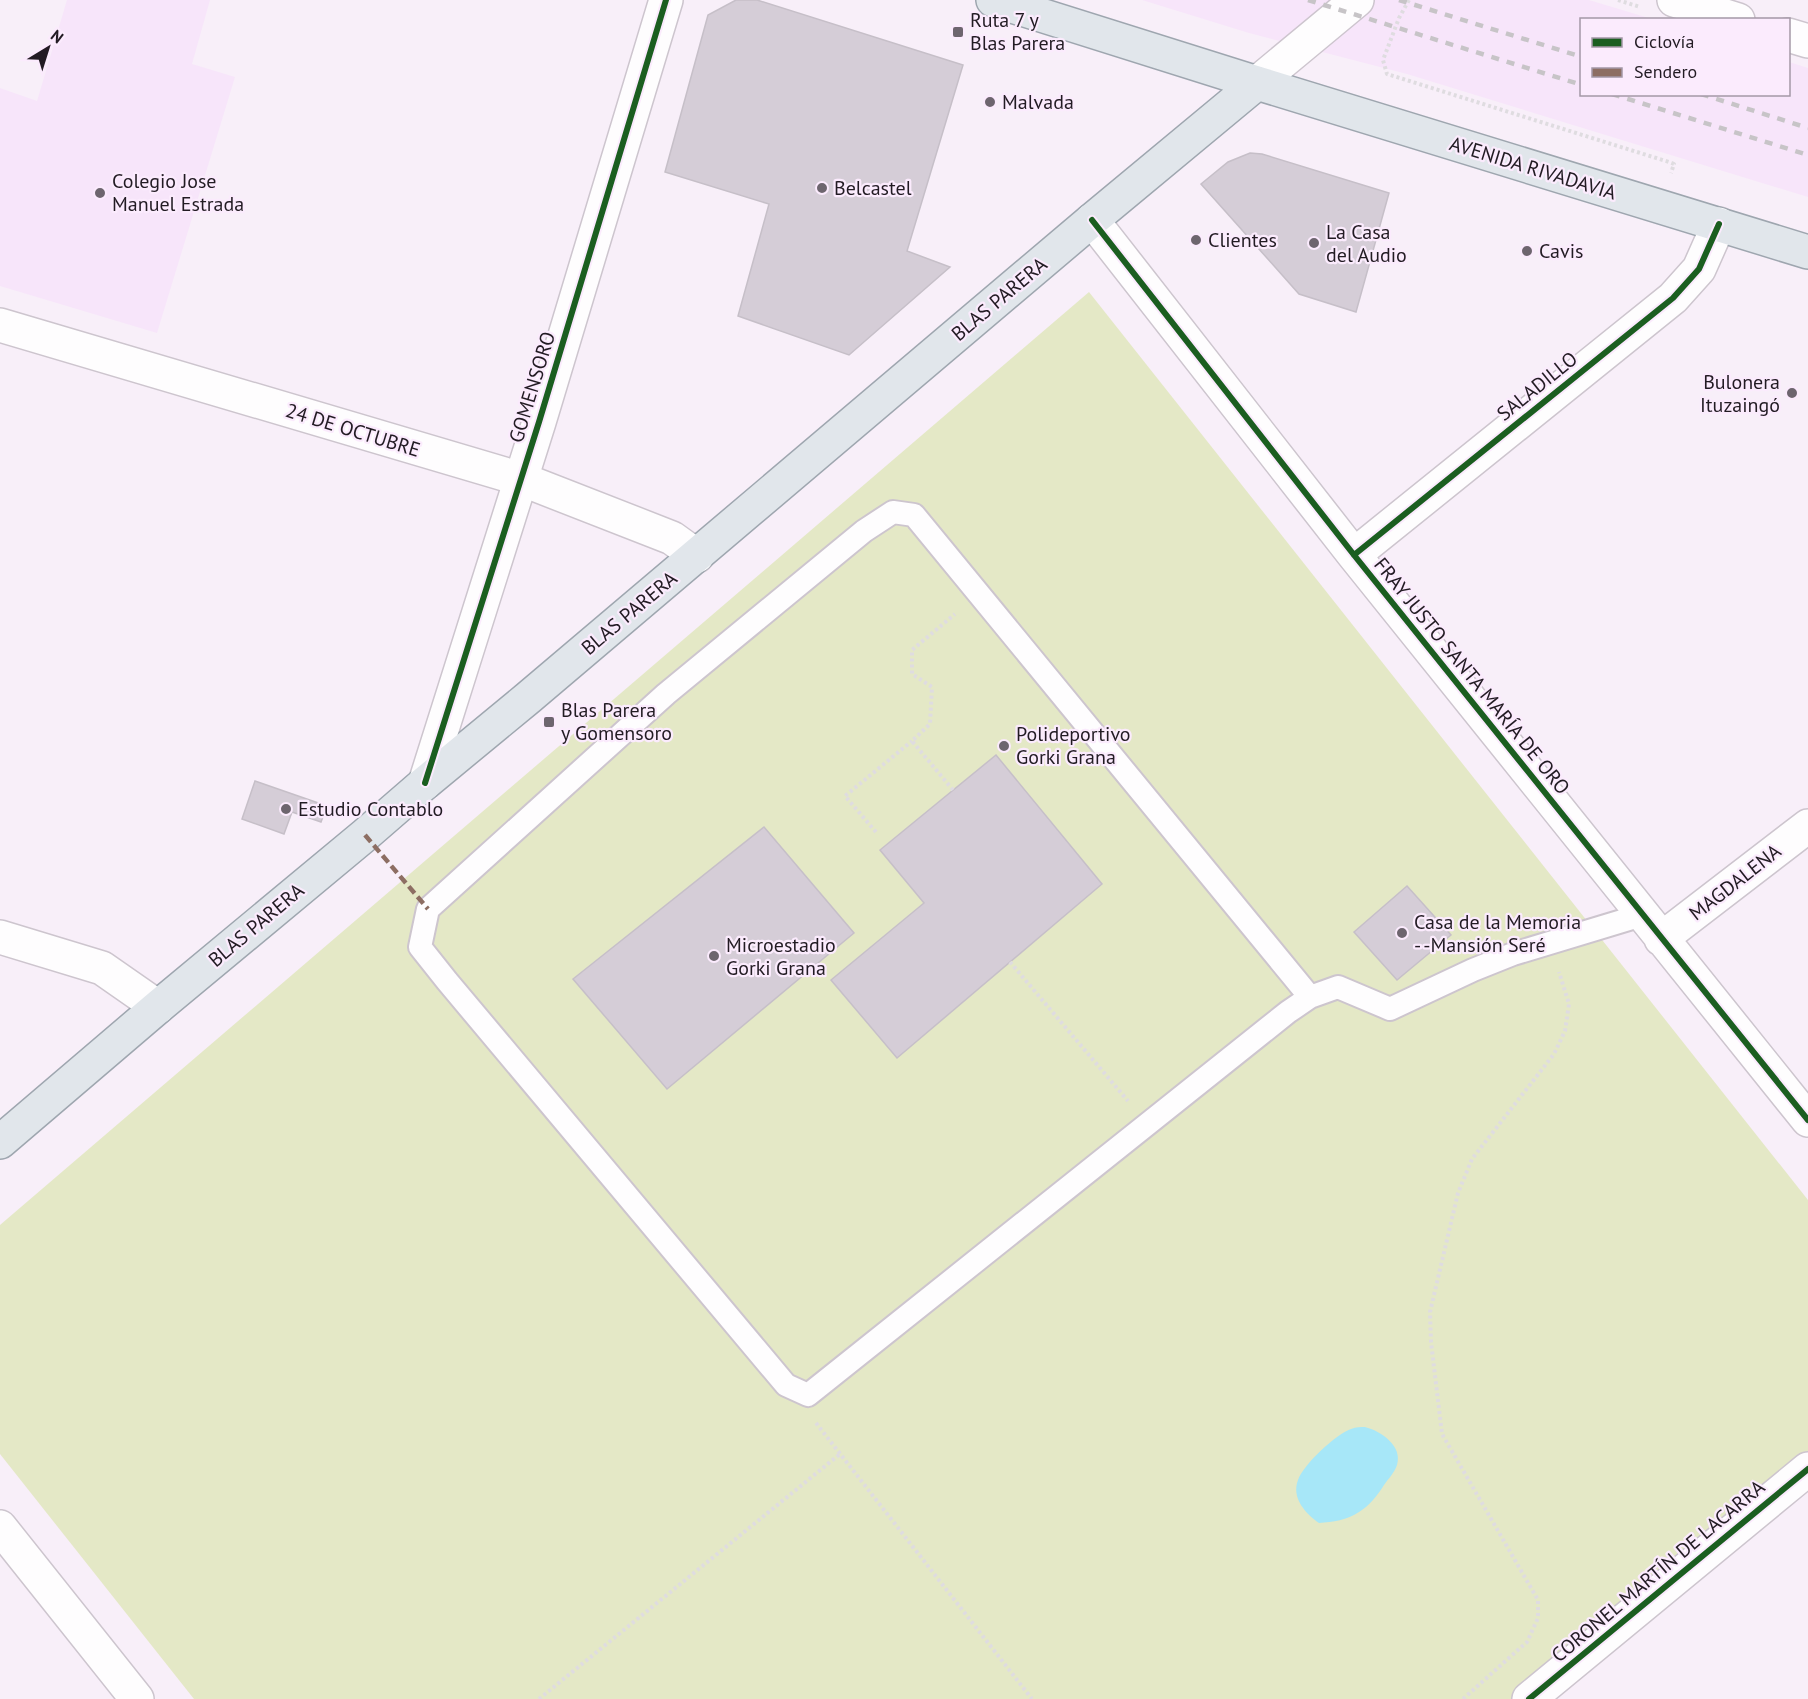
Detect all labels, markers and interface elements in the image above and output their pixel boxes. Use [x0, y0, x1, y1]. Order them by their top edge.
place label: Ruta 7 y Blas Parera [970, 7, 1065, 56]
north arrow [18, 18, 78, 78]
legend [1580, 18, 1790, 96]
text: N [47, 25, 68, 47]
marker: Ruta 7 y Blas Parera [951, 25, 965, 39]
text: Ciclovía [1634, 30, 1694, 53]
text: Sendero [1634, 60, 1697, 83]
place label: Malvada [1002, 89, 1074, 115]
marker: Malvada [983, 95, 997, 109]
street label: AVENIDA RIVADAVIA [1446, 130, 1620, 206]
place label: Colegio Jose Manuel Estrada [112, 168, 244, 217]
place label: Belcastel [834, 175, 912, 201]
marker: Belcastel [815, 181, 829, 195]
marker: Colegio Jose Manuel Estrada [93, 186, 107, 200]
place label: La Casa del Audio [1326, 219, 1407, 268]
place label: Clientes [1208, 227, 1277, 253]
marker: Clientes [1189, 233, 1203, 247]
marker: La Casa del Audio [1307, 236, 1321, 250]
place label: Cavis [1539, 238, 1583, 264]
marker: Cavis [1520, 244, 1534, 258]
street label: BLAS PARERA [946, 251, 1052, 347]
street label: GOMENSORO [503, 328, 561, 446]
street label: SALADILLO [1491, 346, 1583, 426]
place label: Bulonera Ituzaingó [1700, 369, 1780, 418]
marker: Bulonera Ituzaingó [1785, 386, 1799, 400]
street label: 24 DE OCTUBRE [283, 397, 423, 463]
street label: FRAY JUSTO SANTA MARÍA DE ORO [1368, 552, 1576, 800]
street label: BLAS PARERA [576, 565, 682, 661]
place label: Blas Parera y Gomensoro [561, 697, 672, 746]
marker: Blas Parera y Gomensoro [542, 715, 556, 729]
place label: Polideportivo Gorki Grana [1016, 721, 1131, 770]
marker: Polideportivo Gorki Grana [997, 739, 1011, 753]
place label: Estudio Contablo [298, 796, 443, 822]
marker: Estudio Contablo [279, 802, 293, 816]
street label: MAGDALENA [1684, 838, 1786, 926]
street label: BLAS PARERA [203, 877, 309, 973]
place label: Casa de la Memoria - -Mansión Seré [1414, 909, 1581, 958]
marker: Casa de la Memoria - -Mansión Seré [1395, 926, 1409, 940]
place label: Microestadio Gorki Grana [726, 932, 836, 981]
marker: Microestadio Gorki Grana [707, 949, 721, 963]
street label: CORONEL MARTÍN DE LACARRA [1546, 1474, 1770, 1668]

